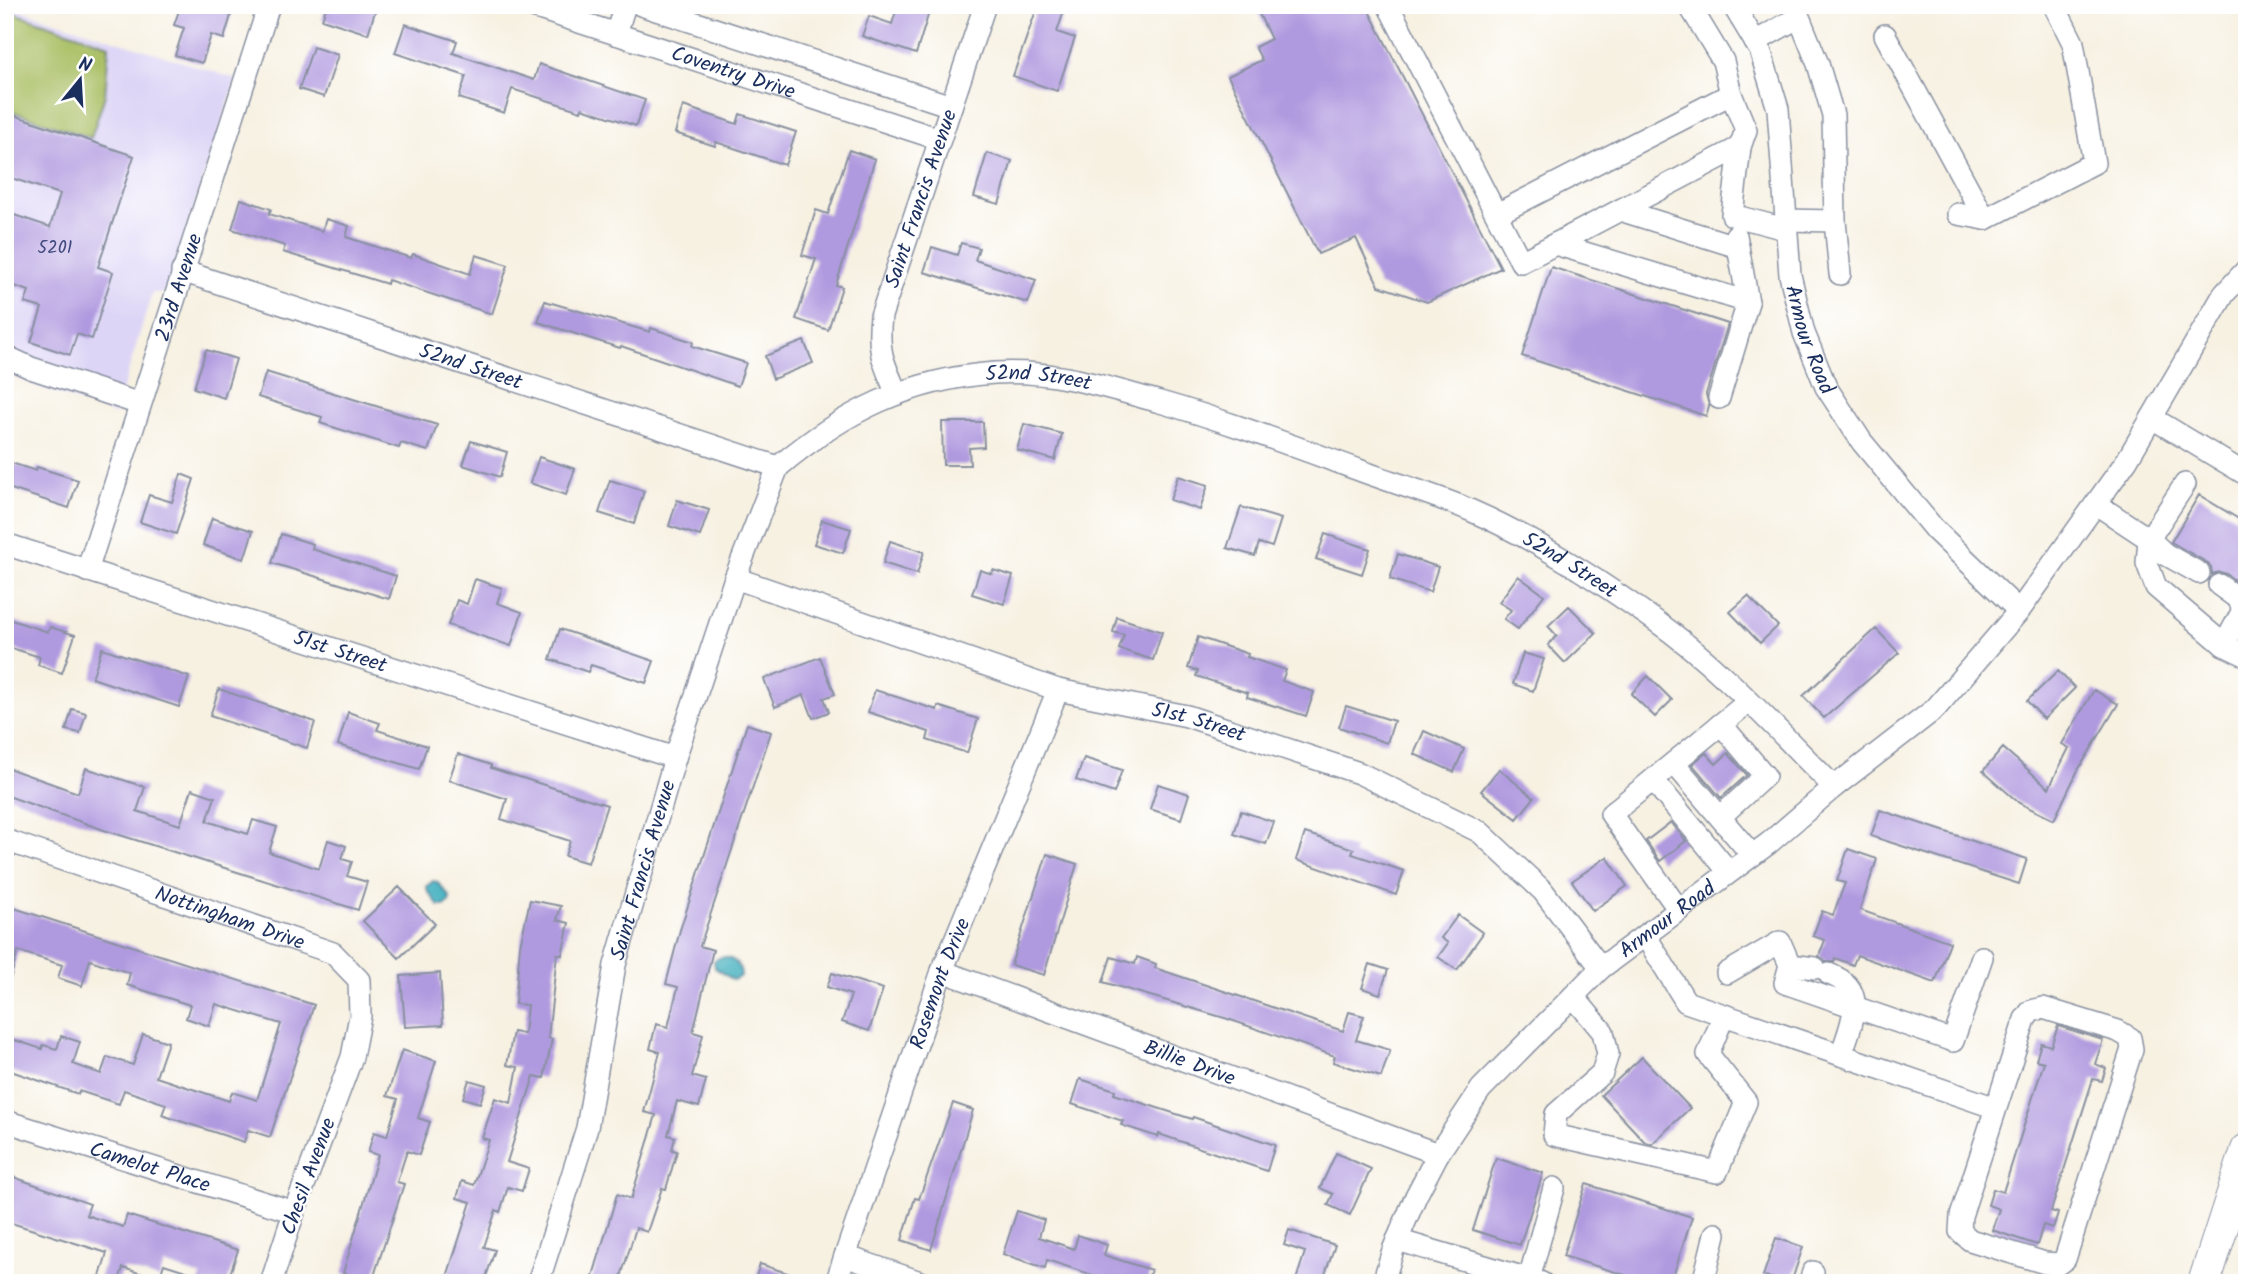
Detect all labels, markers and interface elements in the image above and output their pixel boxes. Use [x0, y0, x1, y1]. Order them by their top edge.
street label: Coventry Drive [667, 38, 800, 109]
north arrow [46, 46, 116, 116]
text: N [74, 50, 95, 82]
street label: Saint Francis Avenue [877, 105, 967, 293]
street label: 23rd Avenue [147, 229, 213, 346]
house number: 5201 [38, 234, 72, 263]
street label: Armour Road [1775, 282, 1842, 402]
street label: 52nd Street [414, 335, 527, 400]
street label: 52nd Street [984, 357, 1096, 401]
street label: 52nd Street [1516, 524, 1624, 608]
street label: 51st Street [289, 622, 392, 683]
street label: 51st Street [1148, 694, 1250, 753]
street label: Saint Francis Avenue [602, 776, 686, 964]
street label: Armour Road [1612, 873, 1724, 967]
street label: Nottingham Drive [150, 878, 309, 960]
street label: Rosemont Drive [902, 913, 980, 1054]
street label: Billie Drive [1139, 1032, 1240, 1096]
street label: Chesil Avenue [273, 1113, 346, 1240]
street label: Camelot Place [85, 1134, 215, 1203]

